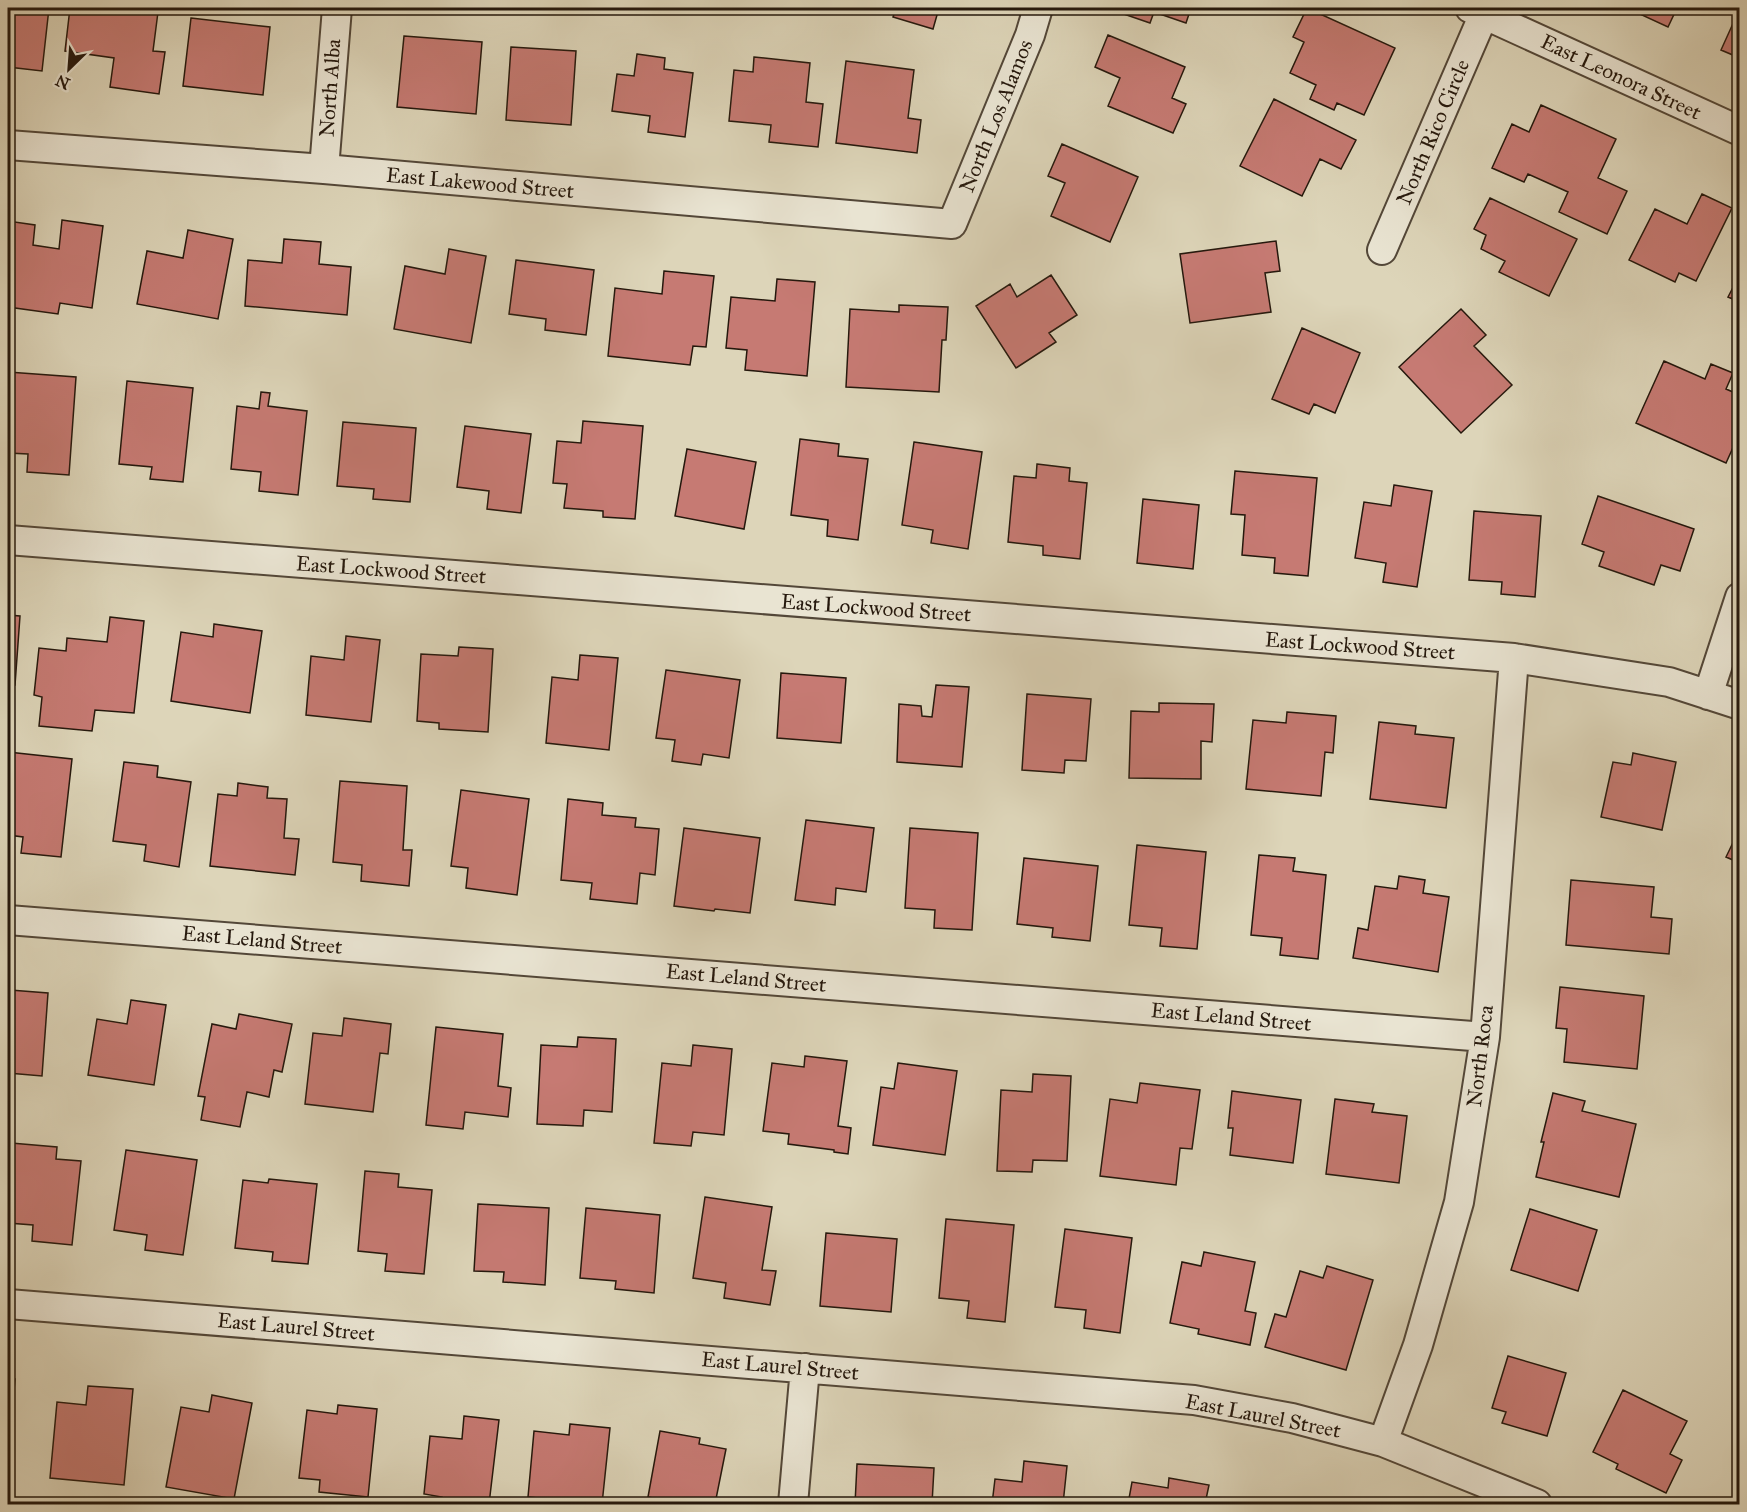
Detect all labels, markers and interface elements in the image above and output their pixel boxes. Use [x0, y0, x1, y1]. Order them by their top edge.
street label: East Leonora Street [1537, 28, 1706, 126]
street label: North Los Alamos [953, 36, 1039, 196]
street label: North Alba [314, 38, 346, 138]
north arrow [39, 39, 99, 99]
street label: North Rico Circle [1391, 55, 1475, 209]
text: N [52, 70, 73, 94]
street label: East Lakewood Street [385, 162, 576, 204]
street label: East Lockwood Street [295, 550, 488, 590]
street label: East Lockwood Street [780, 588, 973, 628]
street label: East Lockwood Street [1264, 626, 1457, 666]
street label: East Leland Street [181, 920, 344, 960]
street label: East Leland Street [665, 958, 828, 998]
street label: East Leland Street [1150, 997, 1313, 1037]
street label: North Roca [1461, 1003, 1499, 1109]
street label: East Laurel Street [216, 1307, 376, 1347]
street label: East Laurel Street [700, 1346, 860, 1386]
street label: East Laurel Street [1183, 1388, 1344, 1444]

